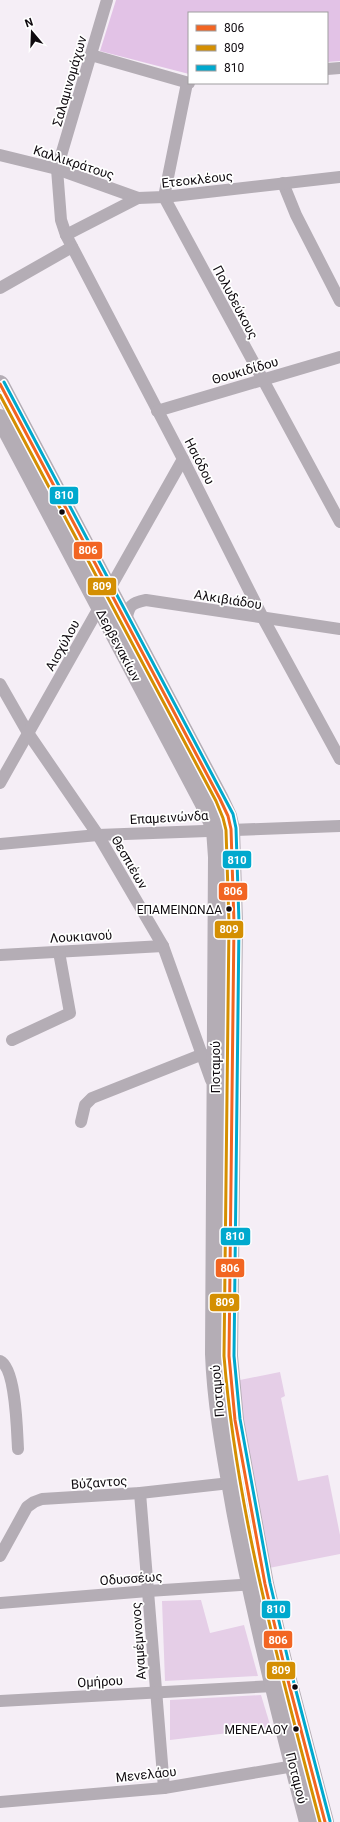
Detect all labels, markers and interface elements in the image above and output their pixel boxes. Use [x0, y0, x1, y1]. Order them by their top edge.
north arrow [12, 12, 52, 52]
legend [188, 12, 328, 84]
text: N [23, 16, 35, 30]
text: 806 [224, 21, 244, 35]
street label: Σαλαμινομάχων [49, 34, 90, 128]
text: 809 [224, 41, 244, 55]
text: 810 [224, 61, 244, 75]
street label: Καλλικράτους [31, 142, 116, 183]
street label: Ετεοκλέους [161, 168, 233, 191]
street label: Πολυδεύκους [210, 263, 261, 342]
street label: Θουκιδίδου [210, 354, 280, 387]
street label: Ησιόδου [181, 435, 218, 487]
line badge: 810 [49, 486, 79, 505]
text: 810 [55, 489, 73, 502]
unlabelled marker [57, 507, 67, 517]
line badge: 806 [73, 541, 103, 560]
text: 806 [79, 544, 97, 557]
line badge: 809 [87, 577, 117, 596]
text: 809 [93, 580, 111, 593]
street label: Αλκιβιάδου [193, 587, 263, 612]
street label: Δερβενακίων [93, 606, 144, 685]
street label: Αισχύλου [42, 617, 83, 673]
street label: Επαμεινώνδα [129, 808, 209, 827]
street label: Θεσπιέων [108, 833, 151, 892]
line badge: 810 [222, 850, 252, 869]
text: 810 [228, 854, 246, 867]
line badge: 806 [218, 882, 248, 901]
text: 806 [224, 885, 242, 898]
place label: ΕΠΑΜΕΙΝΩΝΔΑ [137, 903, 222, 917]
marker: ΕΠΑΜΕΙΝΩΝΔΑ [224, 904, 234, 914]
line badge: 809 [214, 920, 244, 939]
text: 809 [220, 923, 238, 936]
street label: Λουκιανού [49, 927, 113, 946]
street label: Ποταμού [208, 1041, 223, 1093]
line badge: 810 [220, 1227, 251, 1246]
text: 810 [226, 1230, 244, 1243]
line badge: 806 [215, 1258, 245, 1278]
text: 806 [221, 1262, 239, 1275]
line badge: 809 [209, 1293, 240, 1312]
text: 809 [216, 1296, 234, 1309]
street label: Ποταμού [208, 1364, 227, 1418]
street label: Βύζαντος [70, 1473, 128, 1492]
street label: Οδυσσέως [99, 1569, 163, 1588]
line badge: 810 [261, 1600, 291, 1619]
street label: Αγαμέμνονος [128, 1602, 149, 1680]
text: 810 [267, 1603, 285, 1616]
line badge: 806 [263, 1630, 293, 1649]
text: 806 [269, 1634, 287, 1647]
line badge: 809 [266, 1661, 296, 1680]
text: 809 [272, 1664, 290, 1677]
street label: Ομήρου [77, 1673, 123, 1690]
unlabelled marker [290, 1682, 300, 1692]
place label: ΜΕΝΕΛΑΟΥ [224, 1723, 289, 1737]
marker: ΜΕΝΕΛΑΟΥ [291, 1724, 301, 1734]
street label: Ποταμού [283, 1751, 310, 1805]
street label: Μενελάου [115, 1764, 177, 1785]

